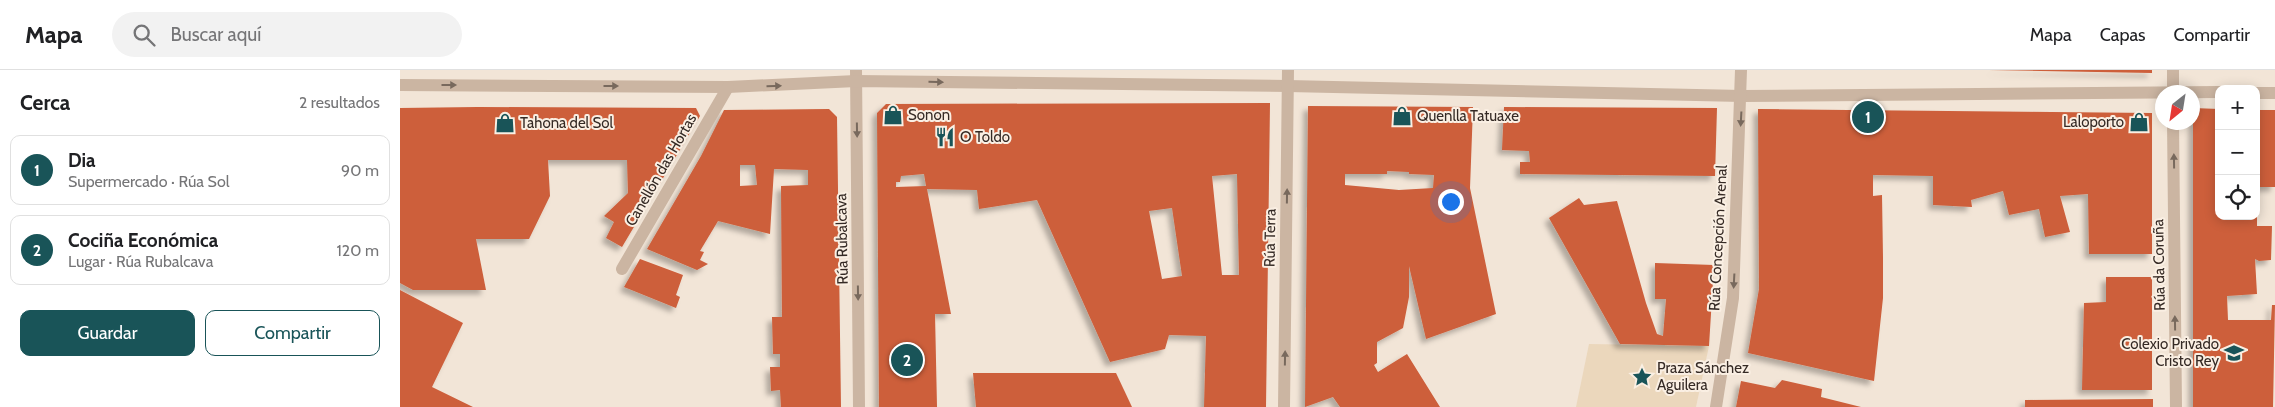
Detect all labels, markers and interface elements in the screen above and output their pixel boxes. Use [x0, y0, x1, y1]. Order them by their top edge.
search box [112, 12, 462, 57]
text: Mapa [25, 20, 82, 49]
icon: search [130, 21, 158, 49]
text: Buscar aquí [170, 23, 261, 46]
text: Mapa [2030, 24, 2072, 46]
text: Capas [2100, 24, 2146, 46]
text: Compartir [2174, 24, 2250, 46]
one-way arrow [928, 78, 944, 86]
one-way arrow [441, 81, 457, 89]
one-way arrow [766, 81, 782, 89]
one-way arrow [603, 82, 619, 90]
north arrow [2155, 85, 2200, 130]
map controls [2215, 85, 2260, 220]
button: + [2215, 85, 2260, 130]
text: Cerca [20, 90, 70, 115]
text: 2 resultados [299, 93, 380, 112]
pin: 1 [1852, 98, 1884, 136]
shop icon: Sonon [882, 104, 904, 126]
shop icon: Quenlla Tatuaxe [1391, 105, 1413, 127]
place label: Sonon [908, 106, 950, 124]
place label: Quenlla Tatuaxe [1417, 107, 1519, 125]
street label: Canellón das Hortas [622, 111, 700, 229]
one-way arrow [1736, 111, 1744, 127]
shop icon: Laloporto [2128, 111, 2150, 133]
shop icon: Tahona del Sol [494, 112, 516, 134]
place label: Laloporto [2063, 113, 2124, 131]
place label: Tahona del Sol [520, 114, 614, 132]
one-way arrow [853, 122, 861, 138]
restaurant icon: O Toldo [934, 126, 956, 148]
place label: O Toldo [960, 128, 1010, 146]
button: − [2215, 130, 2260, 175]
text: Dia [68, 149, 96, 172]
one-way arrow [2169, 153, 2177, 169]
text: 1 [34, 161, 40, 180]
text: 90 m [341, 161, 379, 180]
street label: Rúa Concepción Arenal [1705, 164, 1731, 312]
text: Supermercado · Rúa Sol [68, 172, 230, 191]
button: locate [2215, 175, 2260, 220]
one-way arrow [1283, 188, 1291, 204]
your location [1438, 189, 1464, 215]
street label: Rúa Rubalcava [832, 192, 852, 285]
street label: Rúa Terra [1260, 208, 1280, 267]
street label: Rúa da Coruña [2149, 218, 2169, 311]
text: Cociña Económica [68, 229, 218, 252]
text: 2 [33, 241, 41, 260]
text: 120 m [337, 241, 379, 260]
text: Lugar · Rúa Rubalcava [68, 252, 213, 271]
one-way arrow [1729, 273, 1737, 289]
one-way arrow [854, 285, 862, 301]
button: Guardar [20, 310, 195, 356]
button: Compartir [205, 310, 380, 356]
one-way arrow [2171, 315, 2179, 331]
place label: Colexio Privado Cristo Rey [2121, 335, 2219, 370]
pin: 2 [891, 341, 923, 379]
school or university icon: Colexio Privado Cristo Rey [2223, 342, 2245, 364]
one-way arrow [1281, 350, 1289, 366]
place label: Praza Sánchez Aguilera [1657, 359, 1749, 394]
place icon: Praza Sánchez Aguilera [1631, 366, 1653, 388]

